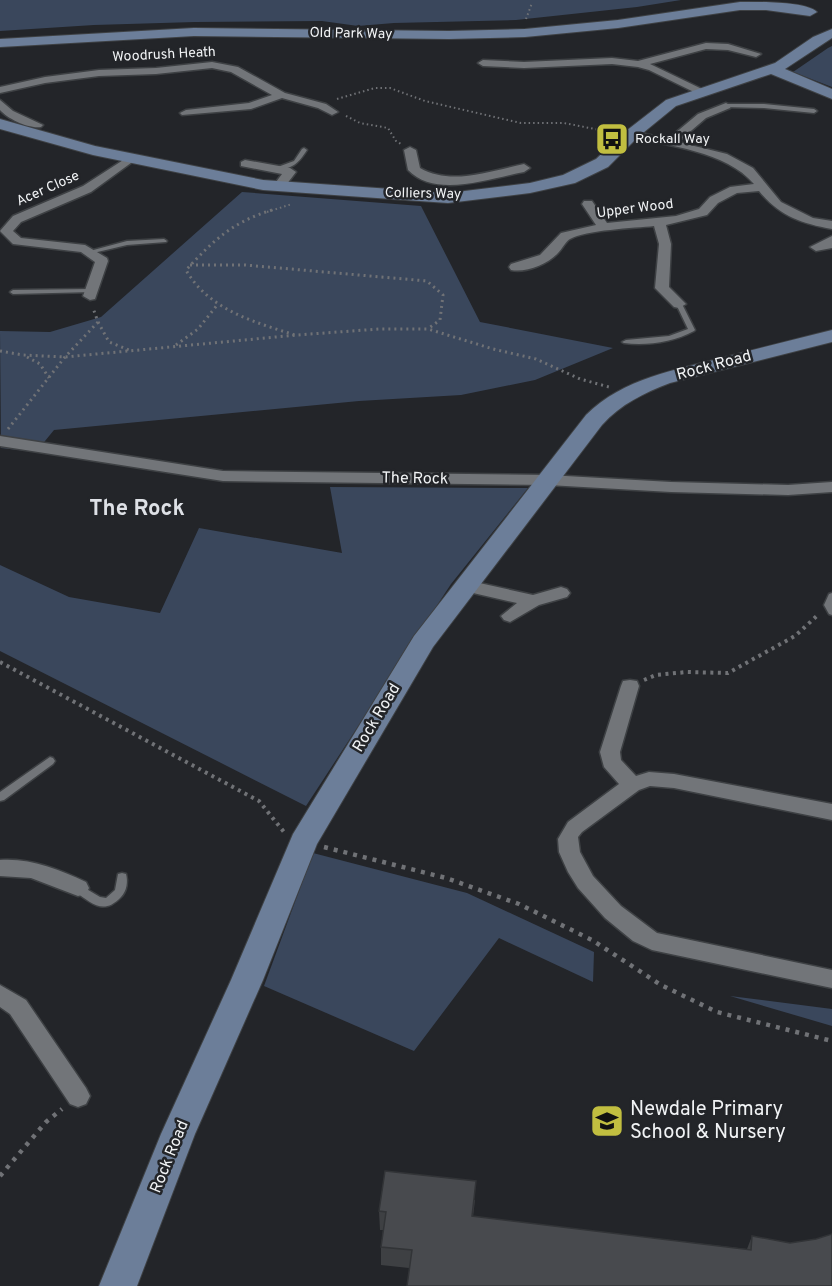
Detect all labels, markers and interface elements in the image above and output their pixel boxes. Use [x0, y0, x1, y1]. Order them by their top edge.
street label: Old Park Way [309, 25, 393, 43]
street label: Woodrush Heath [112, 44, 216, 66]
bus stop icon: Rockall Way [594, 121, 630, 157]
place label: Rockall Way [635, 131, 710, 148]
street label: Acer Close [14, 168, 82, 210]
street label: Colliers Way [385, 185, 461, 203]
street label: Upper Wood [596, 196, 674, 222]
street label: Rock Road [674, 346, 754, 386]
street label: The Rock [381, 468, 449, 490]
district label: The Rock [89, 496, 185, 523]
street label: Rock Road [349, 680, 405, 756]
place label: Newdale Primary School & Nursery [630, 1097, 786, 1146]
school or university icon: Newdale Primary School & Nursery [589, 1103, 625, 1139]
street label: Rock Road [146, 1118, 194, 1196]

